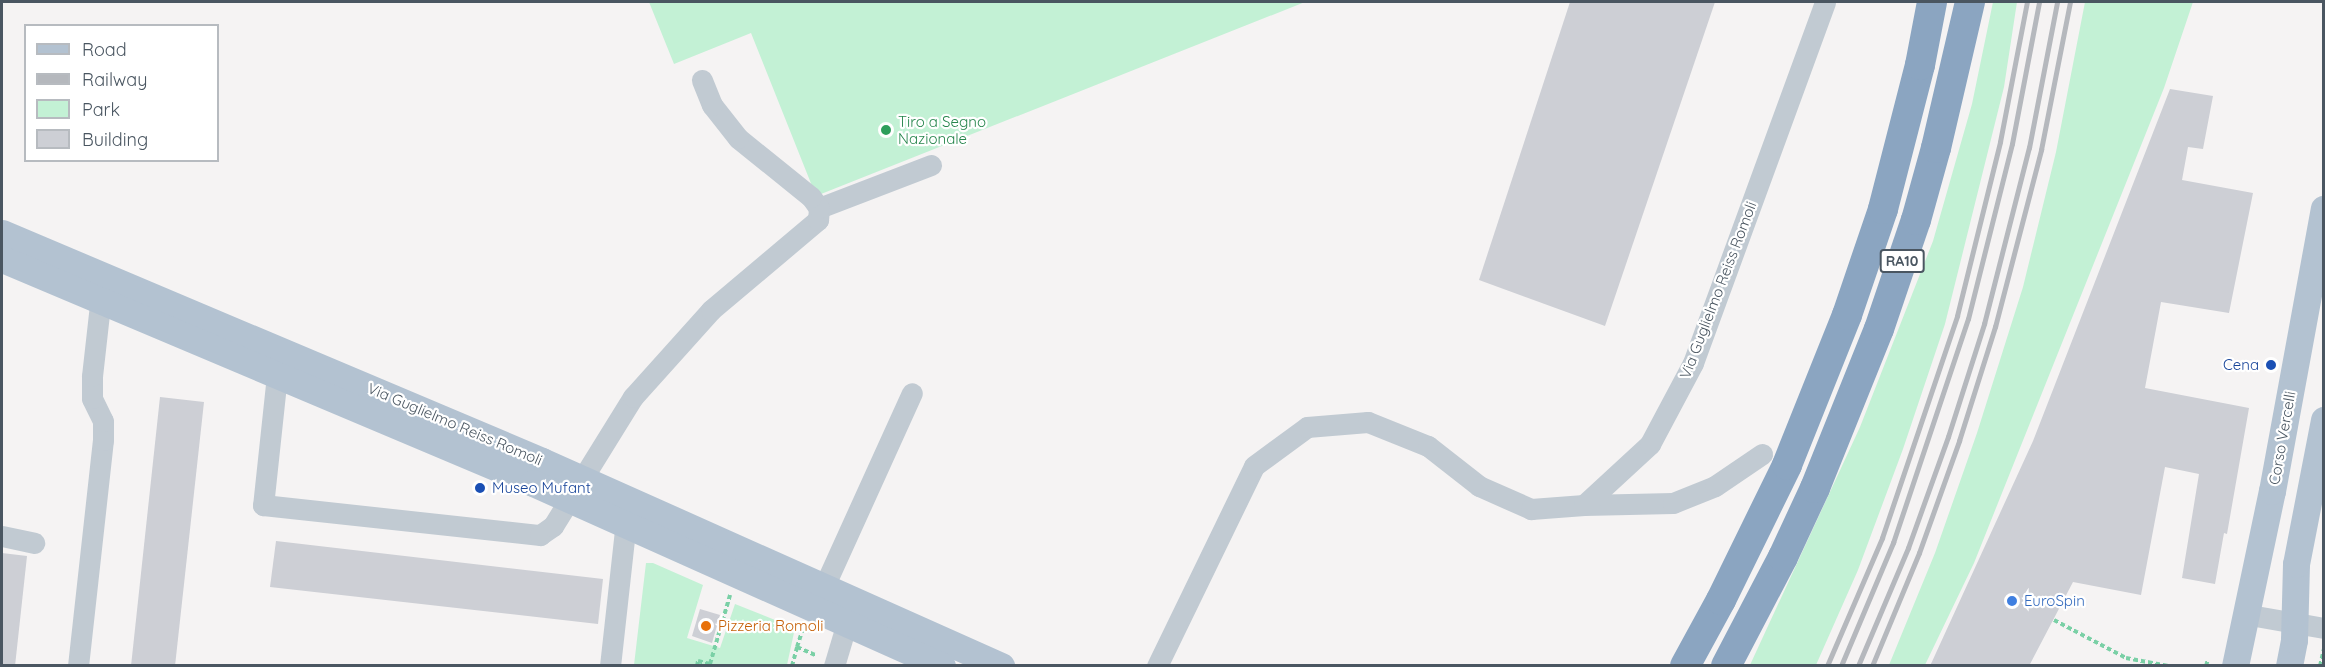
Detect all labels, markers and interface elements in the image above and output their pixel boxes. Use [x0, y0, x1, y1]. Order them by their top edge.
legend [24, 24, 219, 162]
text: Road [82, 38, 127, 61]
text: Railway [82, 68, 148, 91]
text: Park [82, 98, 120, 121]
place label: Tiro a Segno Nazionale [898, 112, 986, 147]
marker: Tiro a Segno Nazionale [879, 123, 893, 137]
text: Building [82, 128, 148, 151]
street label: Via Guglielmo Reiss Romoli [1676, 199, 1760, 381]
road number: RA10 [1880, 250, 1924, 272]
place label: Cena [2223, 356, 2259, 374]
marker: Cena [2264, 358, 2278, 372]
street label: Via Guglielmo Reiss Romoli [365, 379, 545, 469]
street label: Corso Vercelli [2265, 390, 2299, 486]
place label: Museo Mufant [492, 479, 591, 497]
marker: Museo Mufant [473, 481, 487, 495]
place label: EuroSpin [2024, 592, 2085, 610]
marker: EuroSpin [2005, 594, 2019, 608]
place label: Pizzeria Romoli [718, 617, 823, 635]
marker: Pizzeria Romoli [699, 619, 713, 633]

